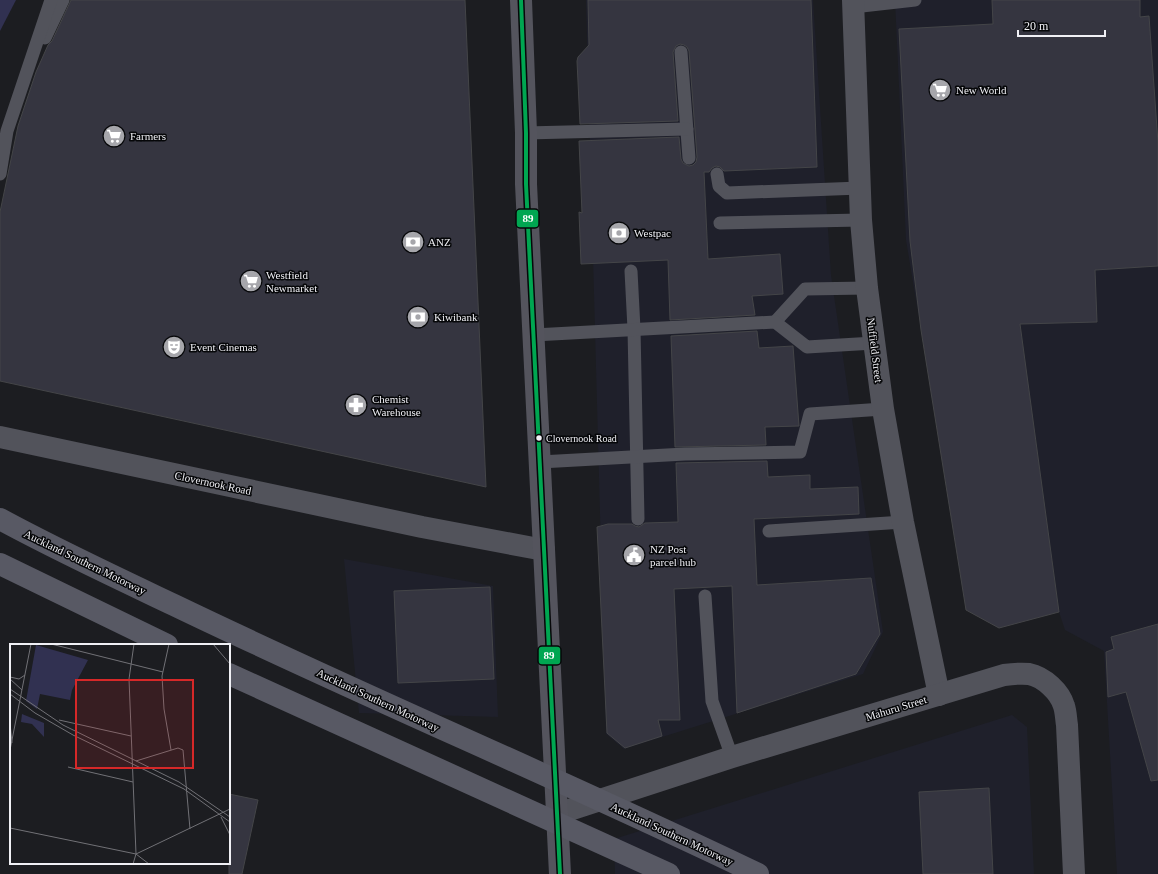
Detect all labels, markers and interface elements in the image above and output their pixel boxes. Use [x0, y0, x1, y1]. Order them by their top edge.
scale bar [1018, 12, 1105, 38]
text: 20 m [1024, 19, 1049, 33]
supermarket icon: New World [927, 77, 953, 103]
place label: New World [956, 84, 1007, 96]
supermarket icon: Farmers [101, 123, 127, 149]
place label: Farmers [130, 130, 166, 142]
line badge: 89 [516, 209, 539, 228]
text: 89 [523, 212, 534, 224]
bank icon: Westpac [606, 220, 632, 246]
place label: Westpac [634, 227, 671, 239]
bank icon: ANZ [400, 229, 426, 255]
place label: ANZ [428, 236, 451, 248]
supermarket icon: Westfield Newmarket [238, 268, 264, 294]
place label: Westfield Newmarket [266, 269, 317, 294]
bank icon: Kiwibank [405, 304, 431, 330]
place label: Kiwibank [434, 311, 478, 323]
street label: Nuffield Street [865, 317, 885, 383]
theatre icon: Event Cinemas [161, 334, 187, 360]
place label: Event Cinemas [190, 341, 257, 353]
pharmacy icon: Chemist Warehouse [343, 392, 369, 418]
place label: Chemist Warehouse [372, 393, 421, 418]
marker: Clovernook Road [534, 433, 544, 443]
place label: Clovernook Road [546, 433, 617, 444]
street label: Clovernook Road [174, 469, 253, 497]
street label: Auckland Southern Motorway [22, 527, 148, 597]
public building icon: NZ Post parcel hub [621, 542, 647, 568]
place label: NZ Post parcel hub [650, 543, 697, 568]
inset map [10, 644, 230, 864]
line badge: 89 [538, 646, 561, 665]
text: 89 [544, 649, 555, 661]
street label: Auckland Southern Motorway [315, 666, 442, 734]
street label: Mahuru Street [864, 693, 928, 723]
street label: Auckland Southern Motorway [609, 800, 736, 868]

